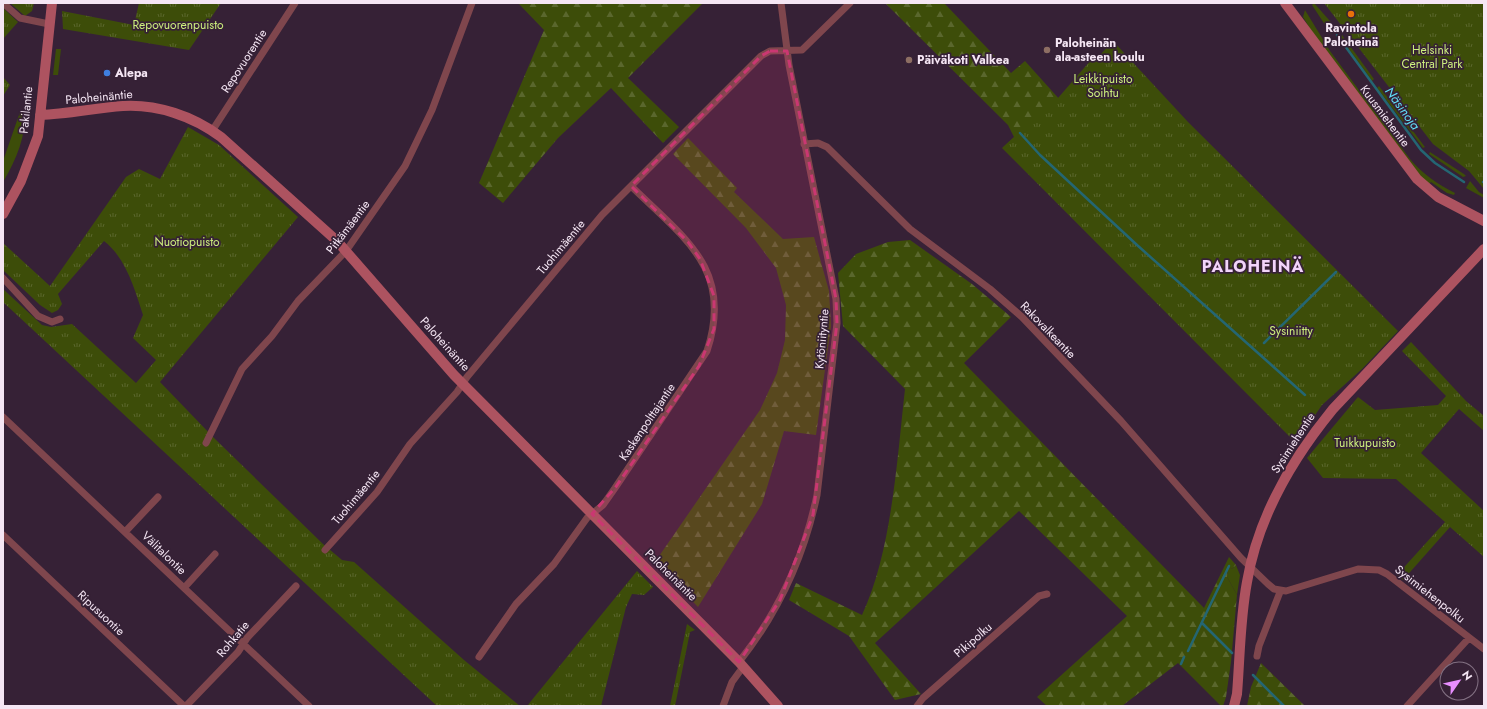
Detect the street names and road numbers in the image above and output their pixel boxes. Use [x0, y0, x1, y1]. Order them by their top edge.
street label: Repovuorentie [217, 26, 271, 96]
street label: Kuusmiehentie [1356, 81, 1414, 151]
street label: Pakilantie [15, 85, 37, 135]
street label: Paloheinäntie [65, 85, 133, 109]
street label: Pitkämäentie [322, 196, 374, 258]
street label: Tuohimäentie [533, 216, 589, 278]
street label: Rakovalkeantie [1016, 297, 1080, 363]
street label: Kytöniityntie [810, 308, 834, 370]
street label: Paloheinäntie [416, 313, 474, 375]
street label: Kaskenpolttajantie [614, 380, 680, 464]
street label: Sysimiehentie [1267, 409, 1319, 477]
street label: Tuohimäentie [328, 466, 384, 528]
street label: Välitalontie [138, 527, 190, 579]
street label: Paloheinäntie [641, 545, 701, 605]
street label: Sysimiehenpolku [1391, 561, 1469, 627]
street label: Ripusuontie [73, 586, 129, 640]
street label: Rohkatie [212, 617, 254, 661]
street label: Pikipolku [950, 618, 996, 662]

